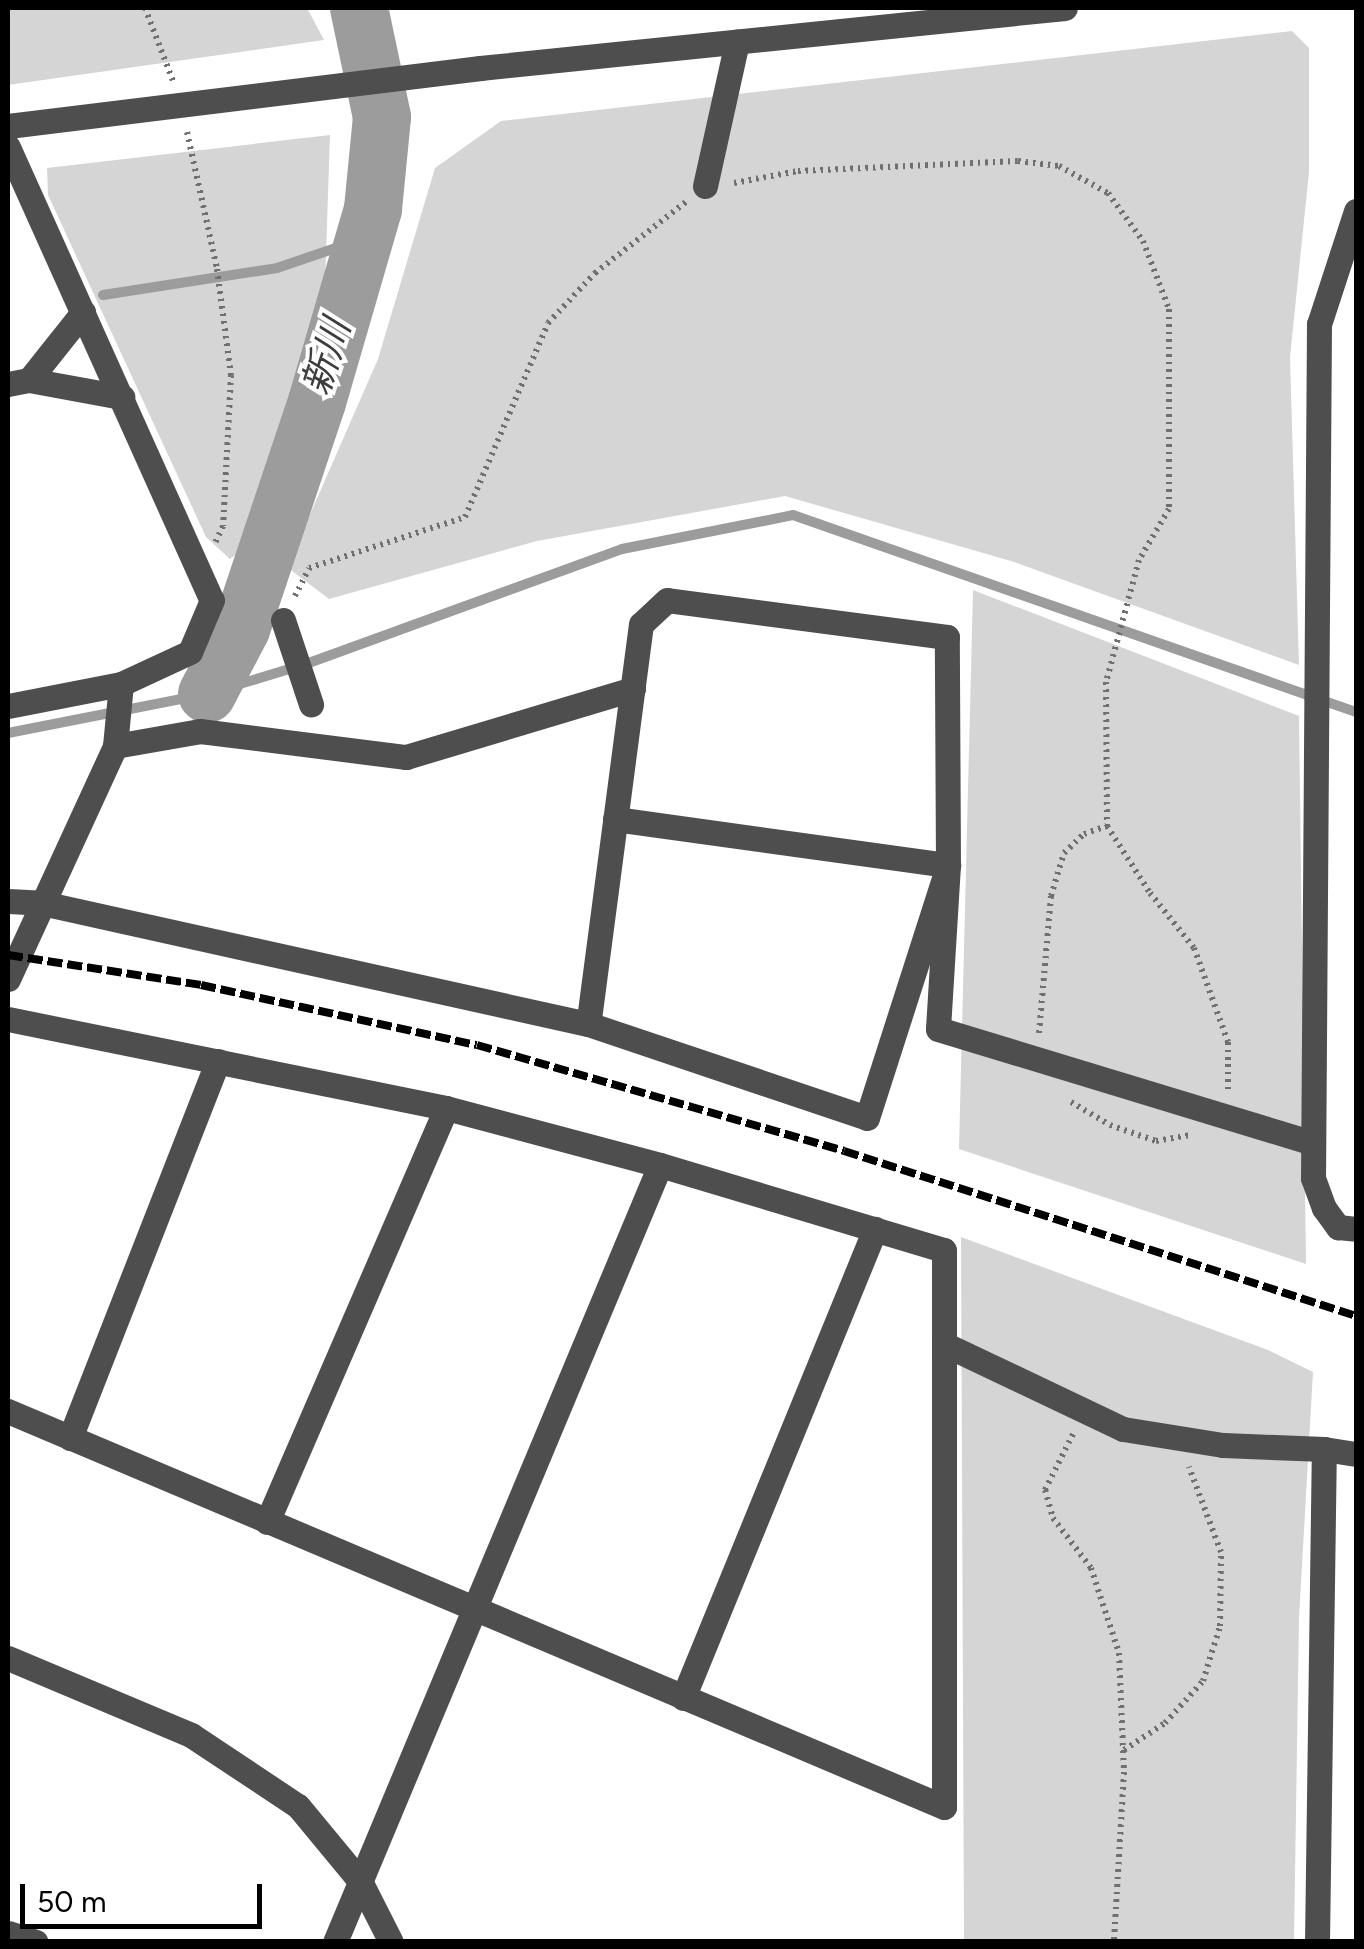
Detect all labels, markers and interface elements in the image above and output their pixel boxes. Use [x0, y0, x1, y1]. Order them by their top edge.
water label: 新川 [294, 314, 360, 400]
scale bar [25, 1864, 268, 1926]
text: 50 m [37, 1883, 106, 1920]

